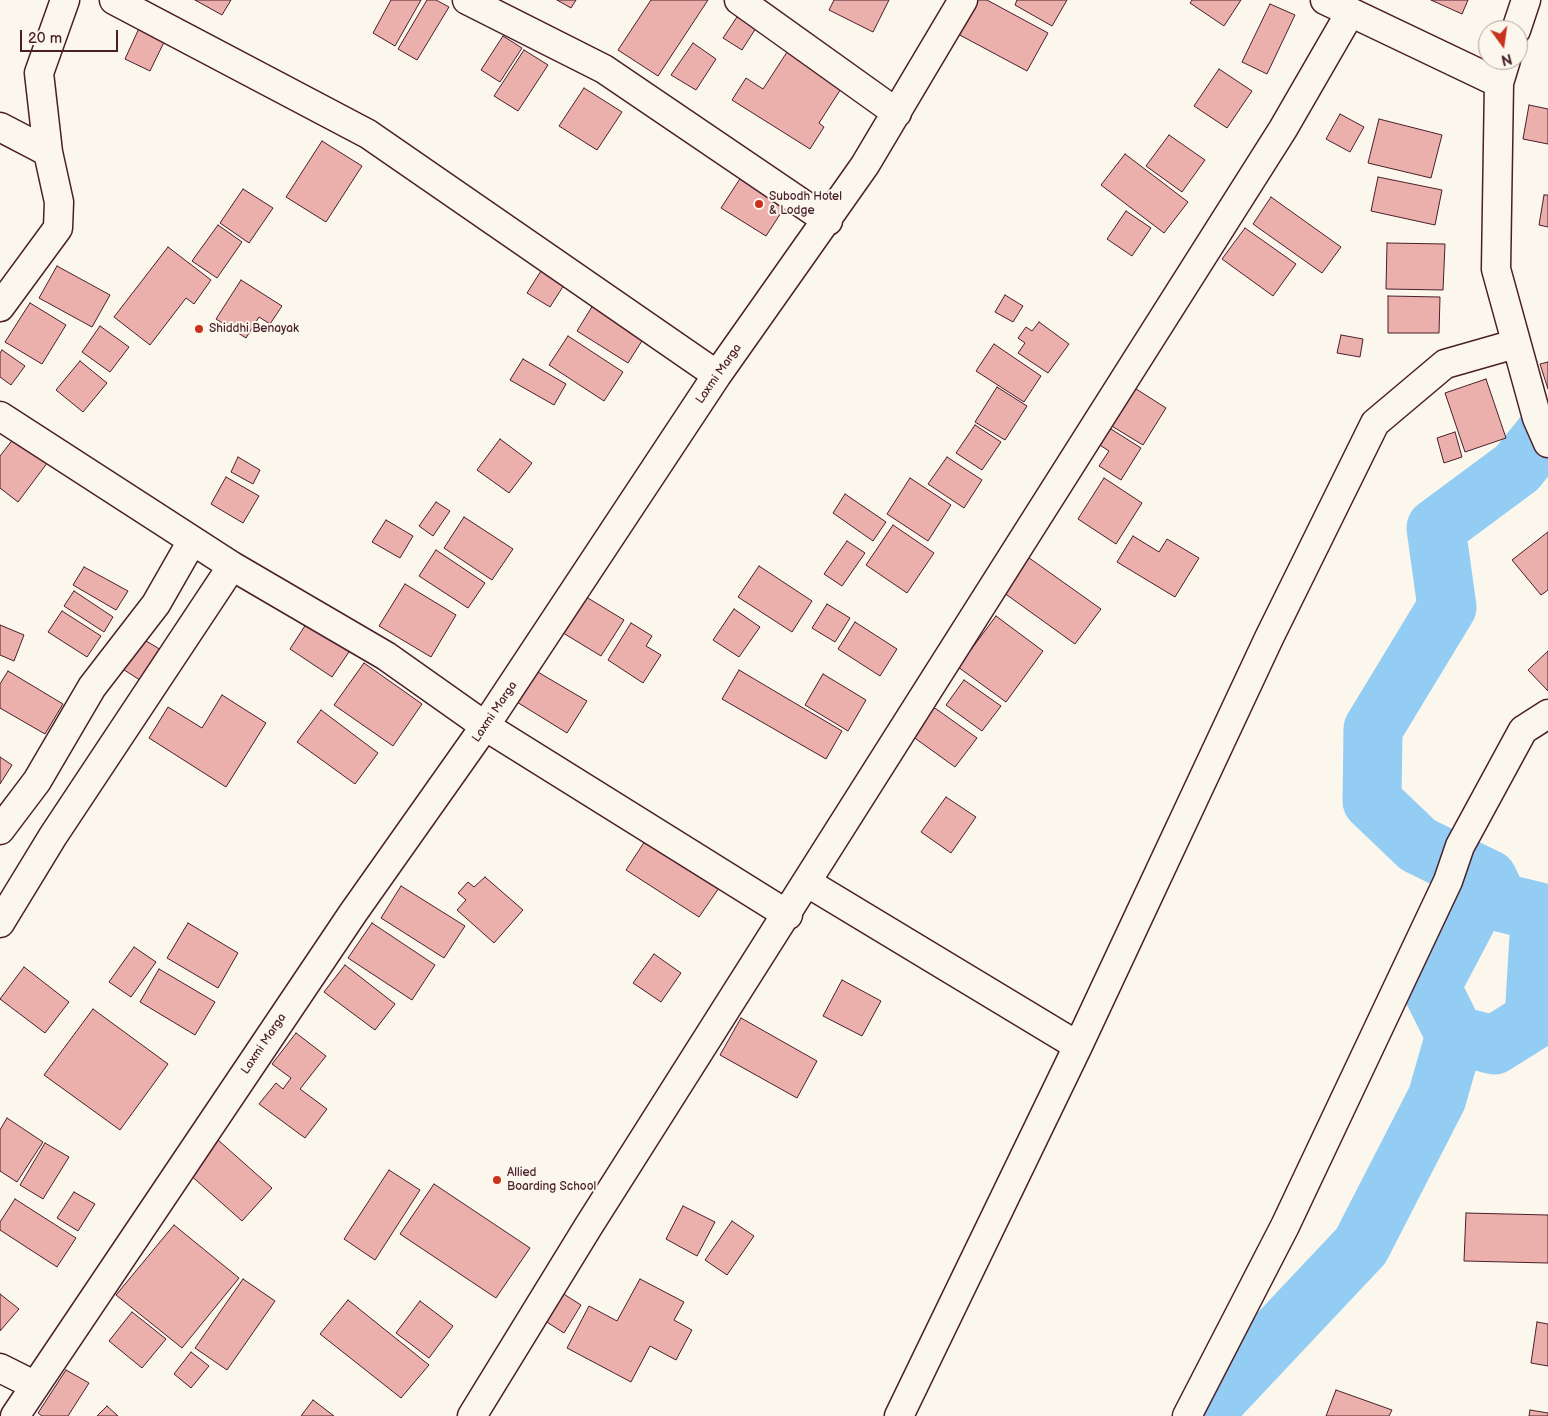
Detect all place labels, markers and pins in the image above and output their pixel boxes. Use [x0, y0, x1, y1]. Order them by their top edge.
place label: Subodh Hotel & Lodge [769, 190, 842, 218]
marker: Subodh Hotel & Lodge [753, 198, 765, 210]
place label: Shiddhi Benayak [209, 322, 299, 336]
marker: Shiddhi Benayak [193, 323, 205, 335]
place label: Allied Boarding School [507, 1166, 596, 1194]
marker: Allied Boarding School [491, 1174, 503, 1186]

